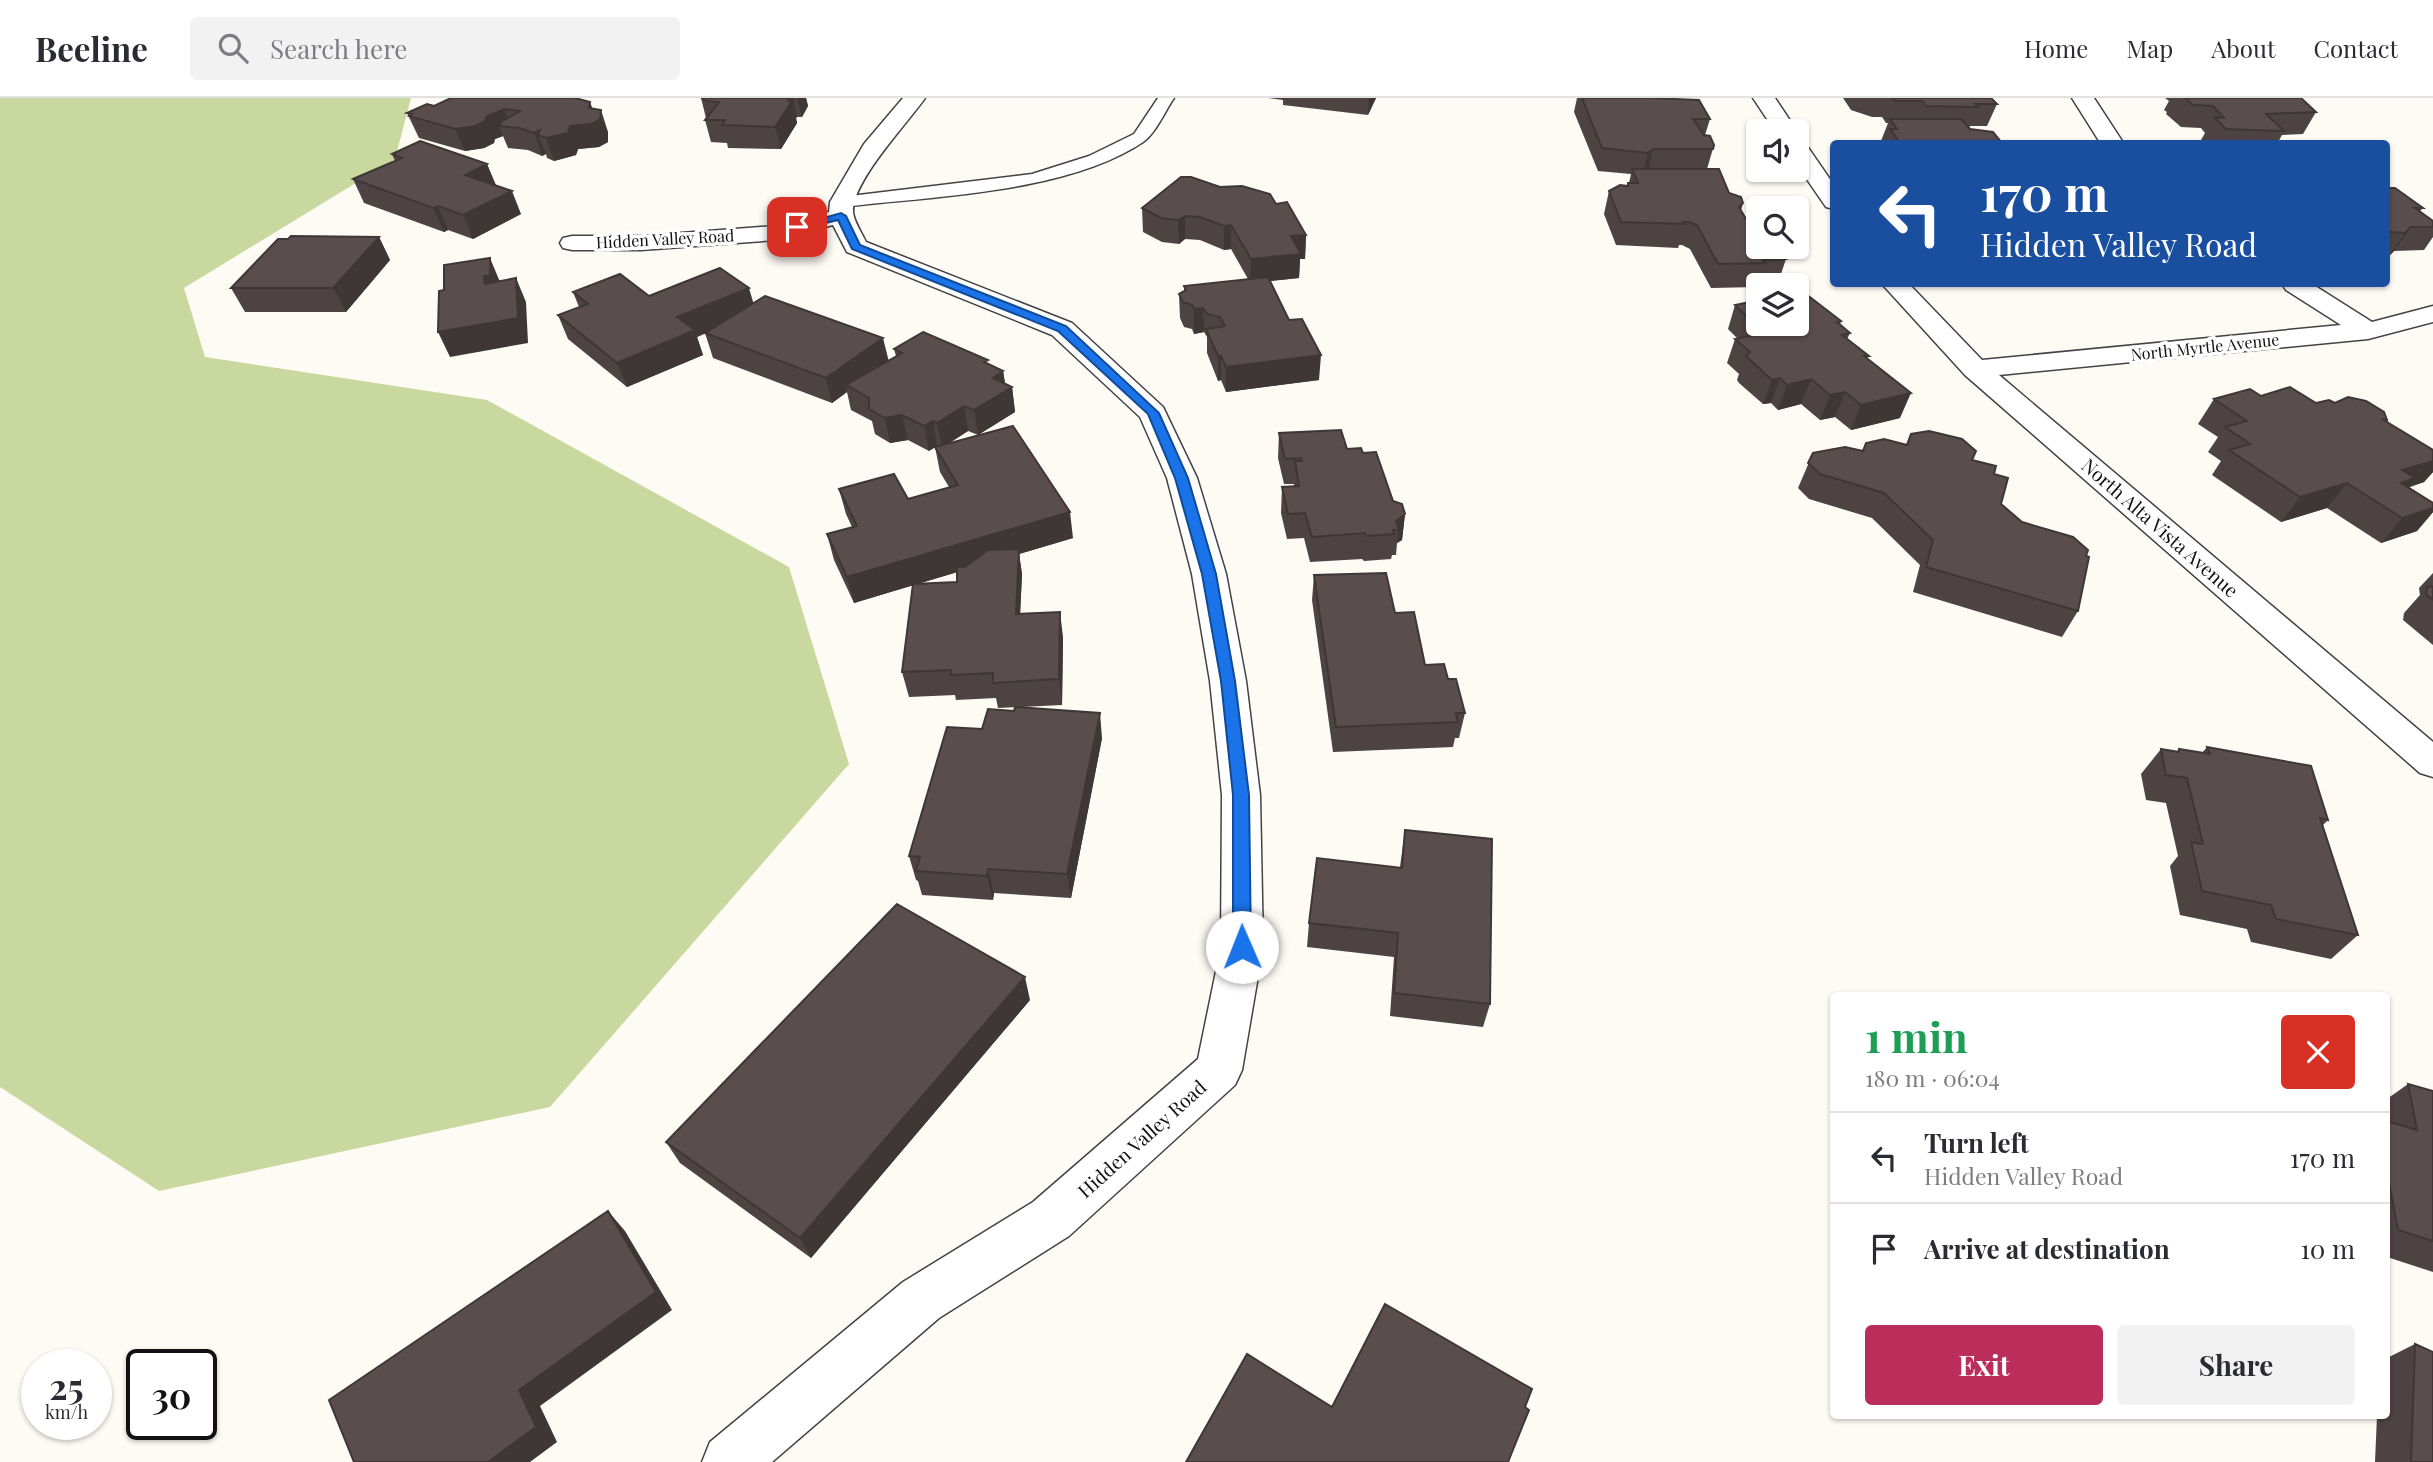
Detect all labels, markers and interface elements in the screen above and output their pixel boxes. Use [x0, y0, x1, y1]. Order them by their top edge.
search box [190, 17, 680, 80]
text: Beeline [35, 26, 148, 70]
icon: search [214, 29, 252, 67]
text: Search here [270, 31, 407, 66]
text: Home [2024, 32, 2088, 64]
text: Map [2126, 32, 2173, 64]
text: About [2211, 32, 2275, 64]
text: Contact [2313, 32, 2398, 64]
map controls [1746, 119, 1809, 336]
button: sound [1746, 119, 1809, 182]
text: 170 m [1980, 159, 2108, 224]
icon: left [1865, 168, 1956, 259]
button: search [1746, 196, 1809, 259]
pin [767, 197, 827, 257]
icon: arrive [778, 208, 816, 246]
text: Hidden Valley Road [1980, 222, 2257, 265]
street label: Hidden Valley Road [595, 224, 735, 253]
button: layers [1746, 273, 1809, 336]
street label: North Myrtle Avenue [2130, 328, 2280, 365]
street label: North Alta Vista Avenue [2077, 452, 2245, 603]
position arrow [1205, 910, 1279, 984]
text: 1 min [1865, 1008, 1968, 1064]
button: close [2281, 1015, 2355, 1089]
text: 180 m · 06:04 [1865, 1062, 2000, 1093]
street label: Hidden Valley Road [1072, 1074, 1211, 1203]
text: Turn left [1924, 1125, 2029, 1160]
icon: left [1865, 1139, 1903, 1177]
text: 170 m [2290, 1140, 2355, 1175]
text: Hidden Valley Road [1924, 1160, 2123, 1191]
icon: arrive [1865, 1230, 1903, 1268]
text: Arrive at destination [1924, 1231, 2170, 1266]
text: 10 m [2300, 1231, 2355, 1266]
button: Exit [1865, 1325, 2103, 1405]
button: Share [2117, 1325, 2355, 1405]
speed limit sign: 30 [126, 1349, 217, 1440]
text: 25 [49, 1362, 84, 1409]
text: km/h [45, 1400, 88, 1424]

